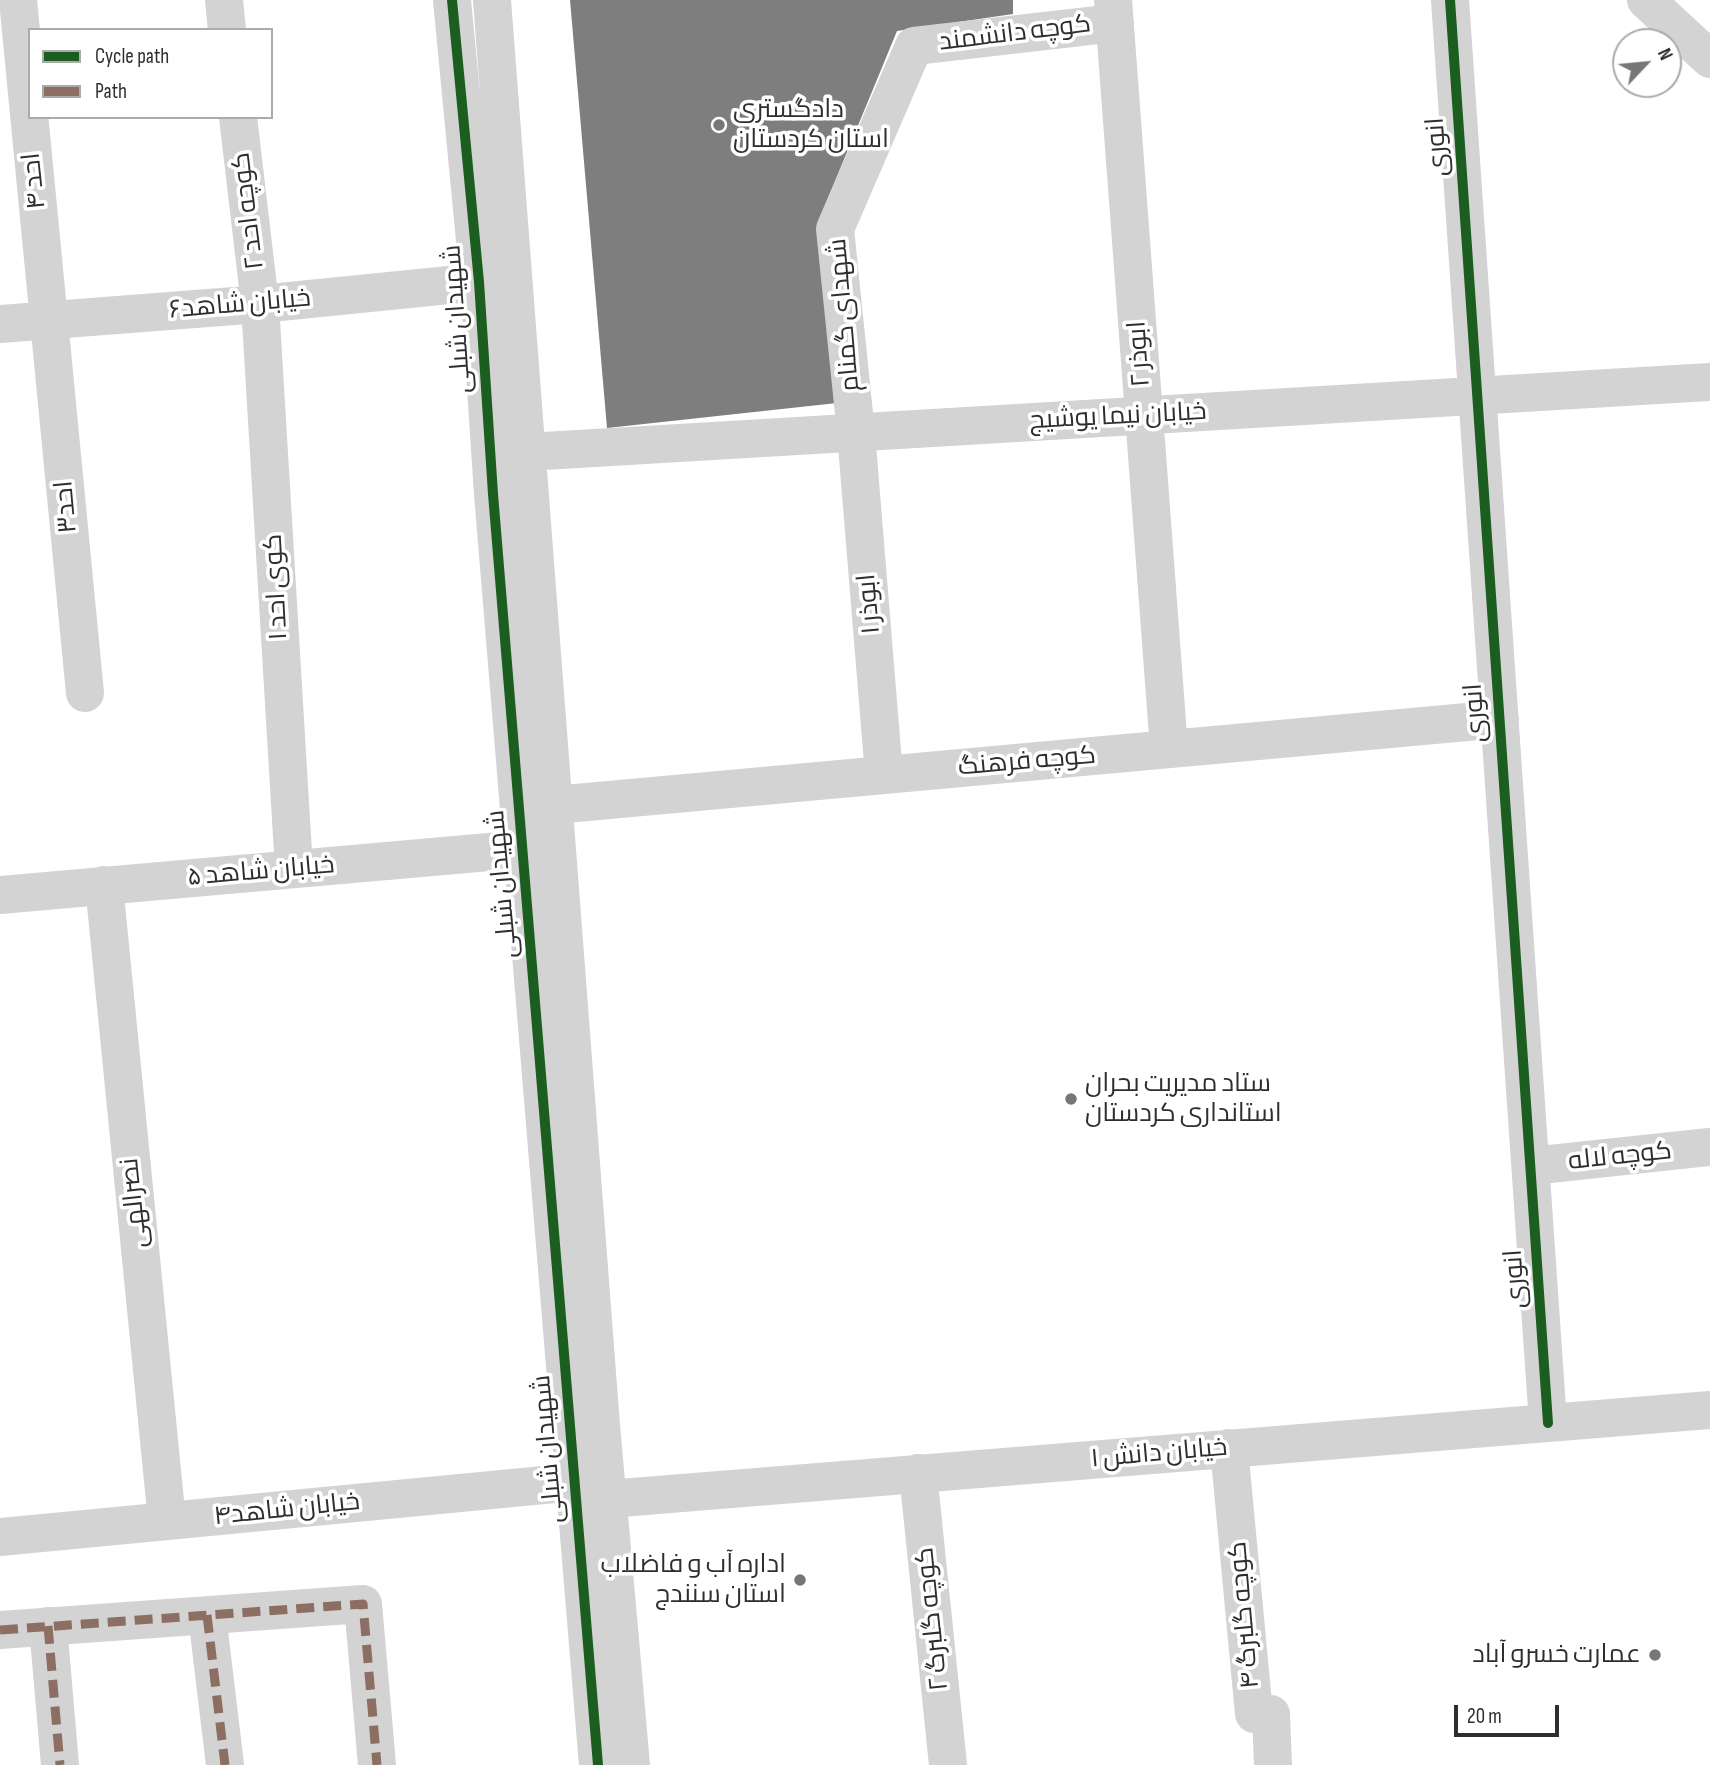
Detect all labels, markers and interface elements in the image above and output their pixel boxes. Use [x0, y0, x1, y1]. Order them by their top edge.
street label: کوچه دانشمند [937, 9, 1093, 59]
legend [28, 28, 273, 119]
north arrow [1612, 28, 1682, 98]
text: Cycle path [95, 44, 169, 69]
text: N [1652, 45, 1677, 64]
text: Path [95, 79, 127, 104]
place label: دادگستری استان کردستان [733, 94, 889, 156]
street label: انوری [1420, 116, 1456, 178]
marker: دادگستری استان کردستان [711, 117, 727, 133]
street label: احد ۴ [17, 151, 53, 211]
street label: کوچه احد ۲ [226, 151, 272, 271]
street label: شهدای گمنام [823, 237, 867, 393]
street label: شهیدان شبلی [437, 244, 479, 394]
street label: خیابان شاهد۶ [168, 283, 312, 327]
street label: ابوذر ۲ [1122, 320, 1158, 388]
street label: خیابان نیما یوشیج [1029, 397, 1207, 437]
street label: احد۳ [49, 479, 85, 535]
street label: کوی احد ۱ [259, 533, 295, 641]
street label: ابوذر ۱ [852, 572, 888, 636]
street label: انوری [1458, 682, 1494, 744]
street label: کوچه فرهنگ [957, 740, 1097, 784]
street label: شهیدان شبلی [481, 809, 525, 959]
street label: خیابان شاهد ۵ [186, 850, 336, 894]
place label: ستاد مدیریت بحران استانداری کردستان [1085, 1068, 1282, 1130]
marker: ستاد مدیریت بحران استانداری کردستان [1063, 1091, 1079, 1107]
street label: کوچه لاله [1567, 1136, 1673, 1178]
street label: نصرالهی [115, 1156, 155, 1250]
street label: انوری [1498, 1248, 1534, 1310]
street label: شهیدان شبلی [527, 1374, 571, 1524]
street label: خیابان دانش ۱ [1089, 1432, 1229, 1476]
street label: خیابان شاهد۴ [212, 1487, 362, 1533]
street label: کوچه گلبرگ ۴ [1223, 1540, 1267, 1690]
street label: کوچه گلبرگ ۲ [910, 1546, 956, 1692]
place label: اداره آب و فاضلاب استان سنندج [601, 1549, 786, 1610]
marker: اداره آب و فاضلاب استان سنندج [792, 1572, 808, 1588]
place label: عمارت خسرو آباد [1472, 1639, 1641, 1671]
marker: عمارت خسرو آباد [1647, 1647, 1663, 1663]
scale bar [1458, 1692, 1563, 1736]
text: 20 m [1467, 1704, 1502, 1729]

